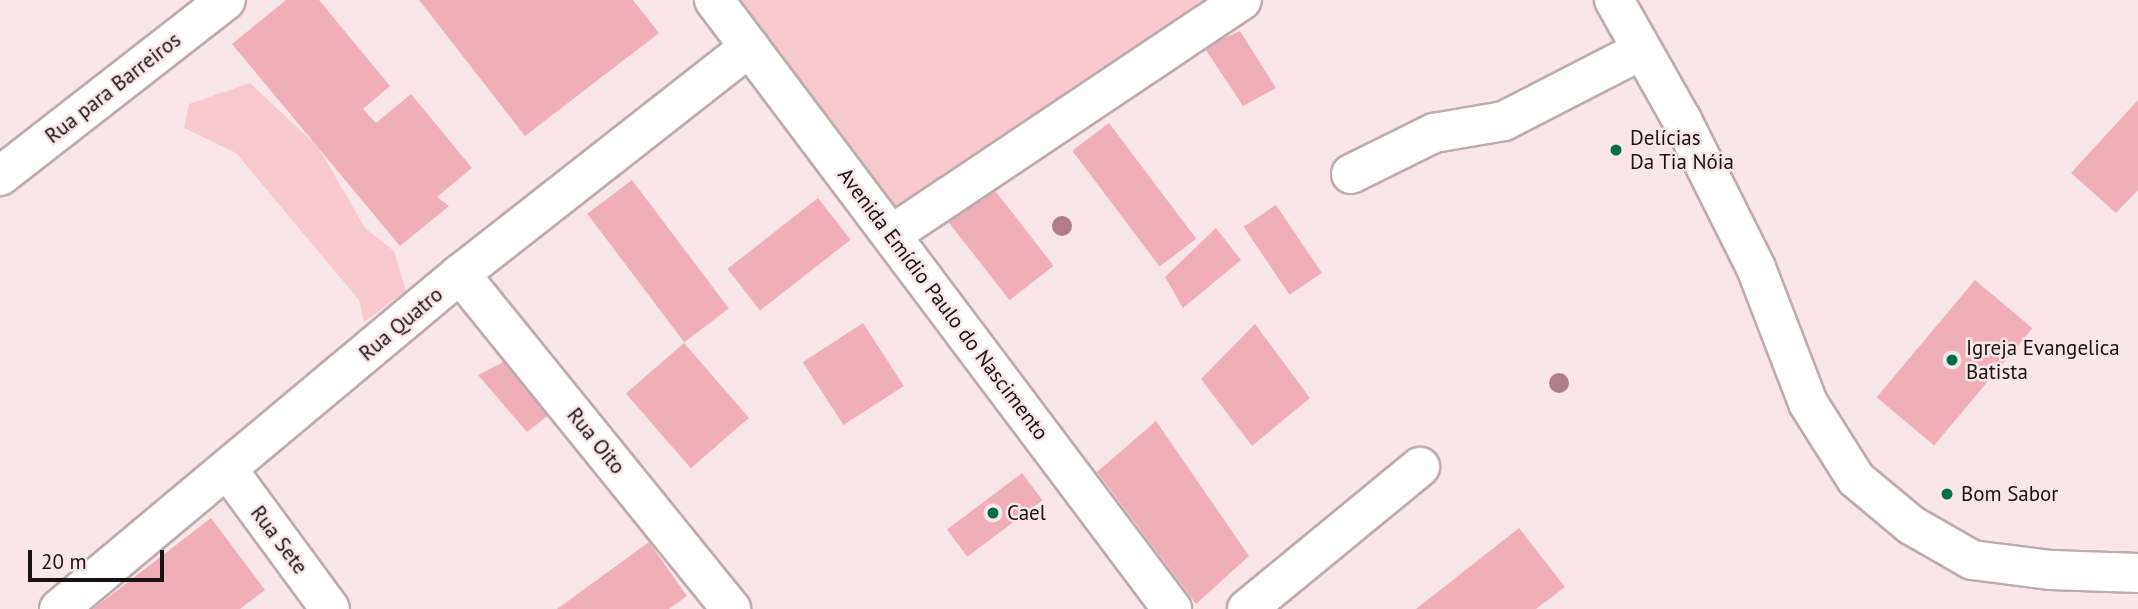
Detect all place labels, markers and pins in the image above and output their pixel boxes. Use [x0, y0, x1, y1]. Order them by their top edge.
place label: Delícias Da Tia Nóia [1630, 125, 1734, 175]
marker: Delícias Da Tia Nóia [1608, 142, 1624, 158]
place label: Igreja Evangelica Batista [1966, 335, 2120, 385]
marker: Igreja Evangelica Batista [1944, 352, 1960, 368]
place label: Bom Sabor [1961, 481, 2058, 507]
marker: Bom Sabor [1939, 486, 1955, 502]
place label: Cael [1007, 500, 1046, 526]
marker: Cael [985, 505, 1001, 521]

